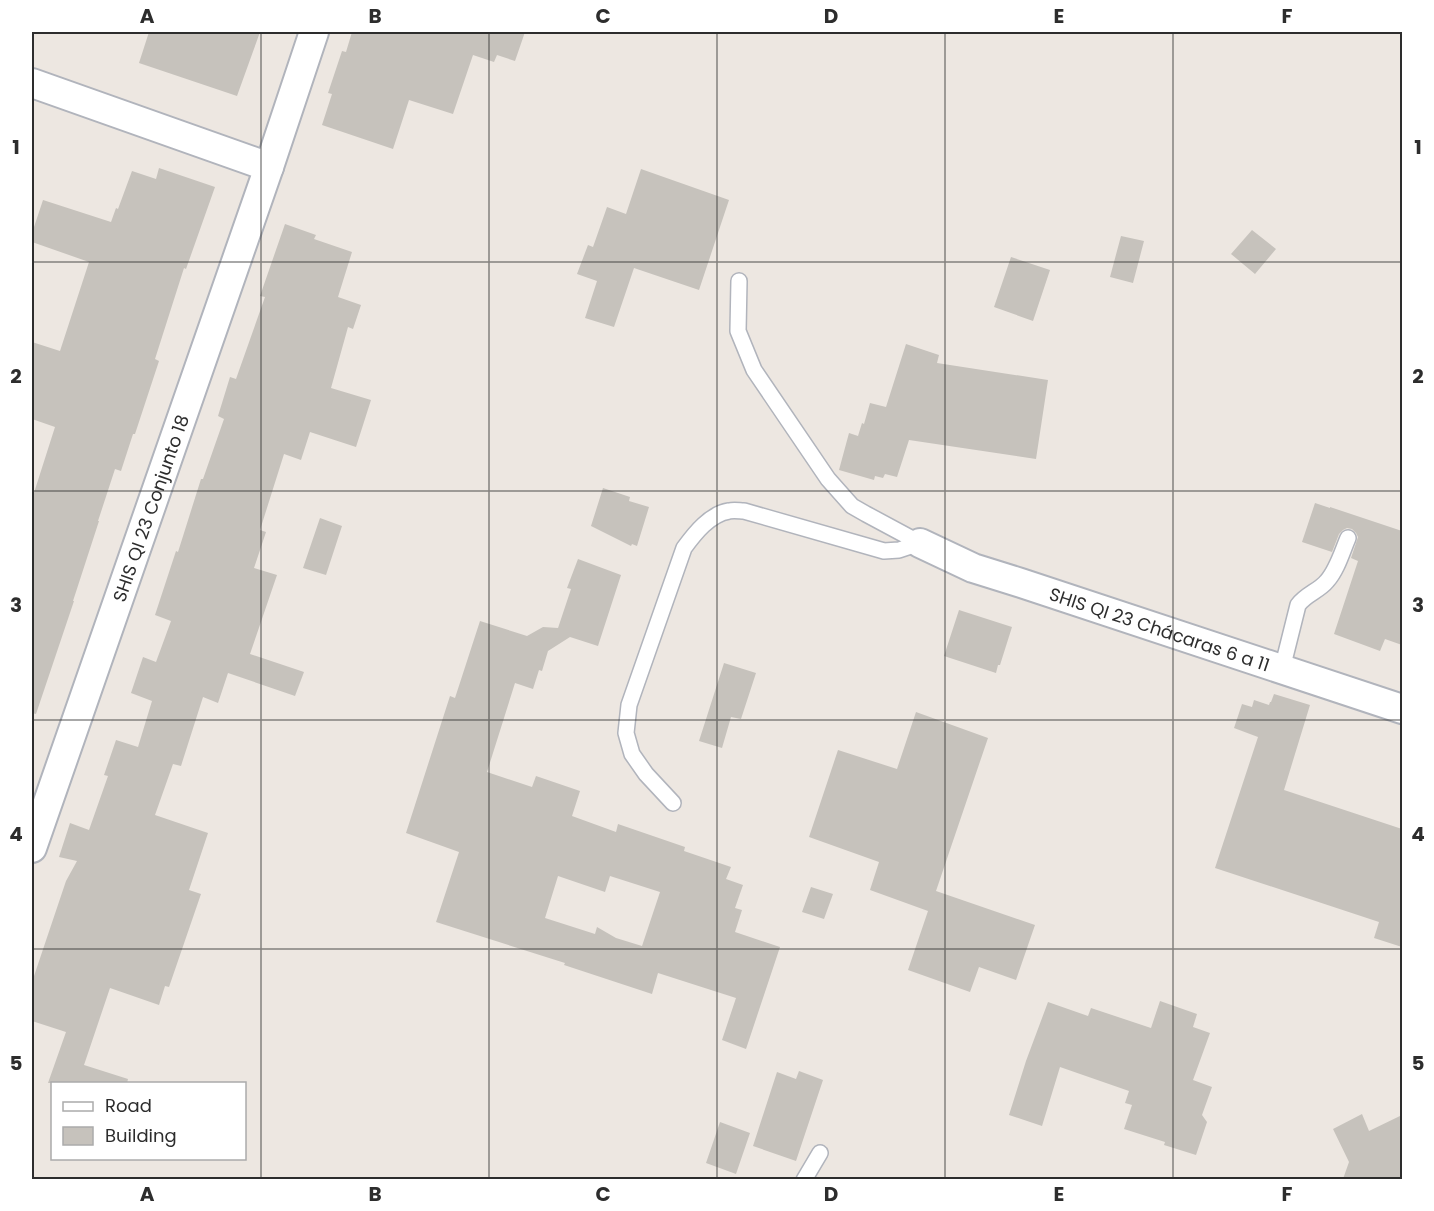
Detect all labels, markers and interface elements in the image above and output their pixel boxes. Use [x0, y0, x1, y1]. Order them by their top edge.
text: A [140, 2, 155, 30]
text: B [368, 2, 382, 30]
text: C [595, 2, 611, 30]
text: D [824, 2, 838, 30]
text: E [1054, 2, 1064, 30]
text: F [1282, 2, 1293, 30]
text: 1 [12, 133, 20, 161]
text: 1 [1414, 133, 1422, 161]
text: 2 [10, 362, 22, 390]
text: 2 [1412, 362, 1424, 390]
street label: SHIS QI 23 Conjunto 18 [106, 411, 194, 605]
street label: SHIS QI 23 Chácaras 6 a 11 [1046, 581, 1273, 677]
text: 3 [10, 591, 22, 619]
text: 3 [1412, 591, 1424, 619]
text: 4 [9, 820, 23, 848]
text: 4 [1411, 820, 1425, 848]
text: 5 [10, 1049, 23, 1077]
text: 5 [1412, 1049, 1425, 1077]
legend [51, 1082, 246, 1160]
text: Road [105, 1093, 152, 1118]
text: Building [105, 1123, 177, 1148]
text: A [140, 1180, 155, 1208]
text: B [368, 1180, 382, 1208]
text: C [595, 1180, 611, 1208]
text: D [824, 1180, 838, 1208]
text: E [1054, 1180, 1064, 1208]
text: F [1282, 1180, 1293, 1208]

